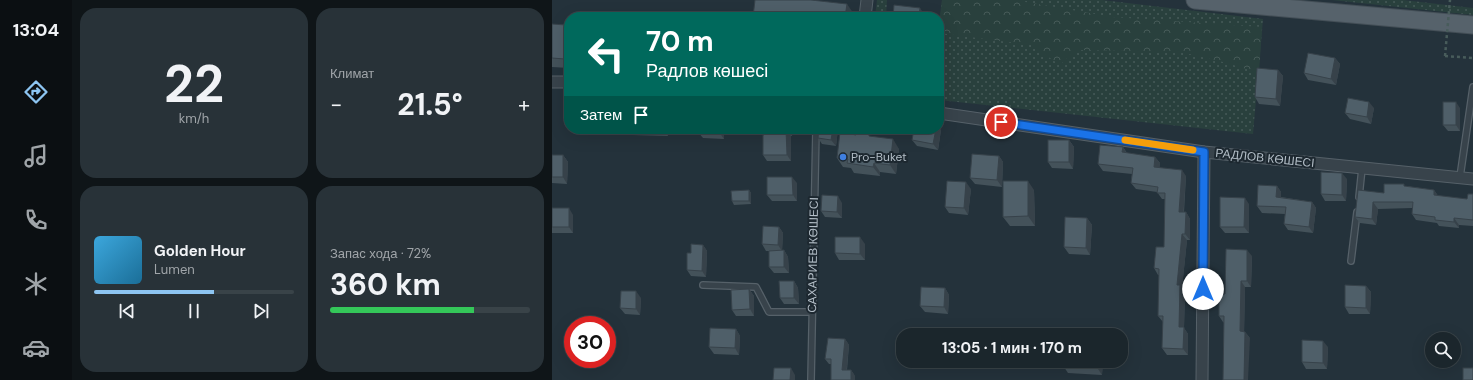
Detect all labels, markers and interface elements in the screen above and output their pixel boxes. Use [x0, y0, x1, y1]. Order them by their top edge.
text: 13:04 [13, 18, 59, 42]
text: 70 m [646, 23, 714, 60]
icon: left [580, 28, 632, 80]
text: 22 [164, 50, 224, 118]
text: Радлов көшесі [646, 59, 768, 83]
text: Климат [330, 65, 374, 82]
icon: directions [22, 78, 50, 106]
text: 21.5° [397, 85, 463, 124]
text: − [330, 90, 342, 119]
text: + [518, 90, 530, 119]
icon: arrive [630, 104, 652, 126]
text: Затем [580, 105, 622, 125]
pin [984, 105, 1018, 139]
text: km/h [179, 110, 209, 127]
icon: arrive [990, 111, 1012, 133]
icon: music [22, 142, 50, 170]
street label: РАДЛОВ КӨШЕСІ [1215, 145, 1315, 171]
place label: Pro-Buket [851, 149, 907, 165]
marker: Pro-Buket [838, 152, 848, 162]
street label: САХАРИЕВ КӨШЕСІ [804, 197, 822, 313]
icon: phone [22, 206, 50, 234]
text: Golden Hour [154, 241, 246, 261]
text: Запас хода · 72% [330, 245, 431, 262]
text: Lumen [154, 261, 195, 278]
text: 360 km [330, 265, 441, 304]
position arrow [1182, 268, 1224, 310]
icon: climate [22, 270, 50, 298]
icon: previous [116, 300, 138, 322]
icon: pause [183, 300, 205, 322]
icon: next [250, 300, 272, 322]
speed limit sign: 30 [564, 316, 616, 368]
map controls [1425, 332, 1461, 368]
button: search [1425, 332, 1461, 368]
icon: car [22, 334, 50, 362]
text: 13:05 · 1 мин · 170 m [942, 338, 1082, 358]

